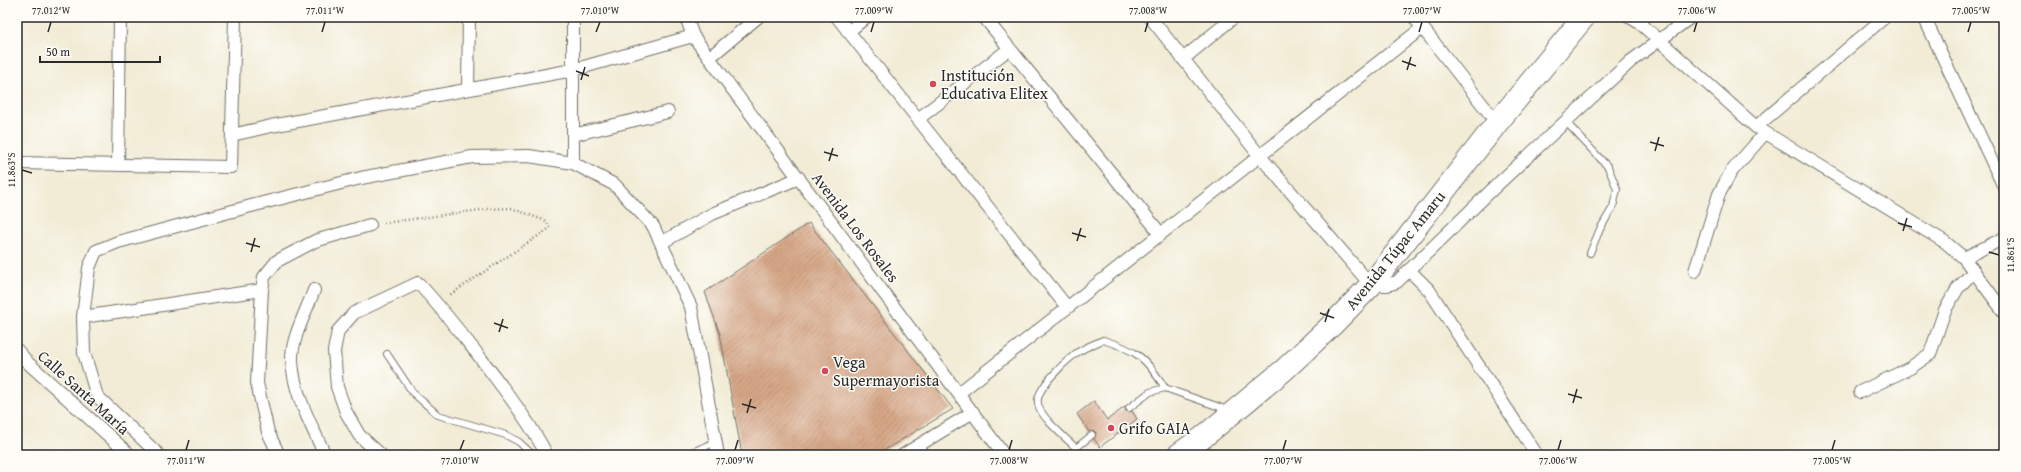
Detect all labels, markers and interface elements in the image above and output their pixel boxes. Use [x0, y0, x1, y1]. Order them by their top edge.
text: 77.012°W [32, 3, 71, 18]
text: 77.011°W [306, 3, 345, 18]
text: 77.010°W [581, 3, 620, 18]
text: 77.009°W [855, 3, 894, 18]
text: 77.008°W [1129, 3, 1168, 18]
text: 77.007°W [1403, 3, 1442, 18]
text: 77.006°W [1678, 3, 1717, 18]
text: 77.005°W [1952, 3, 1991, 18]
scale bar [40, 38, 160, 64]
text: 50 m [46, 43, 70, 60]
place label: Institución Educativa Elitex [941, 63, 1049, 105]
marker: Institución Educativa Elitex [928, 79, 938, 89]
text: 11.863°S [4, 152, 19, 187]
street label: Avenida Los Rosales [807, 167, 905, 287]
street label: Avenida Túpac Amaru [1339, 185, 1451, 315]
text: 11.861°S [2003, 237, 2018, 272]
street label: Calle Santa María [33, 344, 136, 440]
place label: Vega Supermayorista [833, 350, 940, 392]
marker: Vega Supermayorista [820, 366, 830, 376]
place label: Grifo GAIA [1119, 416, 1190, 440]
marker: Grifo GAIA [1106, 423, 1116, 433]
text: 77.011°W [167, 453, 206, 468]
text: 77.010°W [441, 453, 480, 468]
text: 77.009°W [716, 453, 755, 468]
text: 77.008°W [990, 453, 1029, 468]
text: 77.007°W [1264, 453, 1303, 468]
text: 77.006°W [1539, 453, 1578, 468]
text: 77.005°W [1813, 453, 1852, 468]

